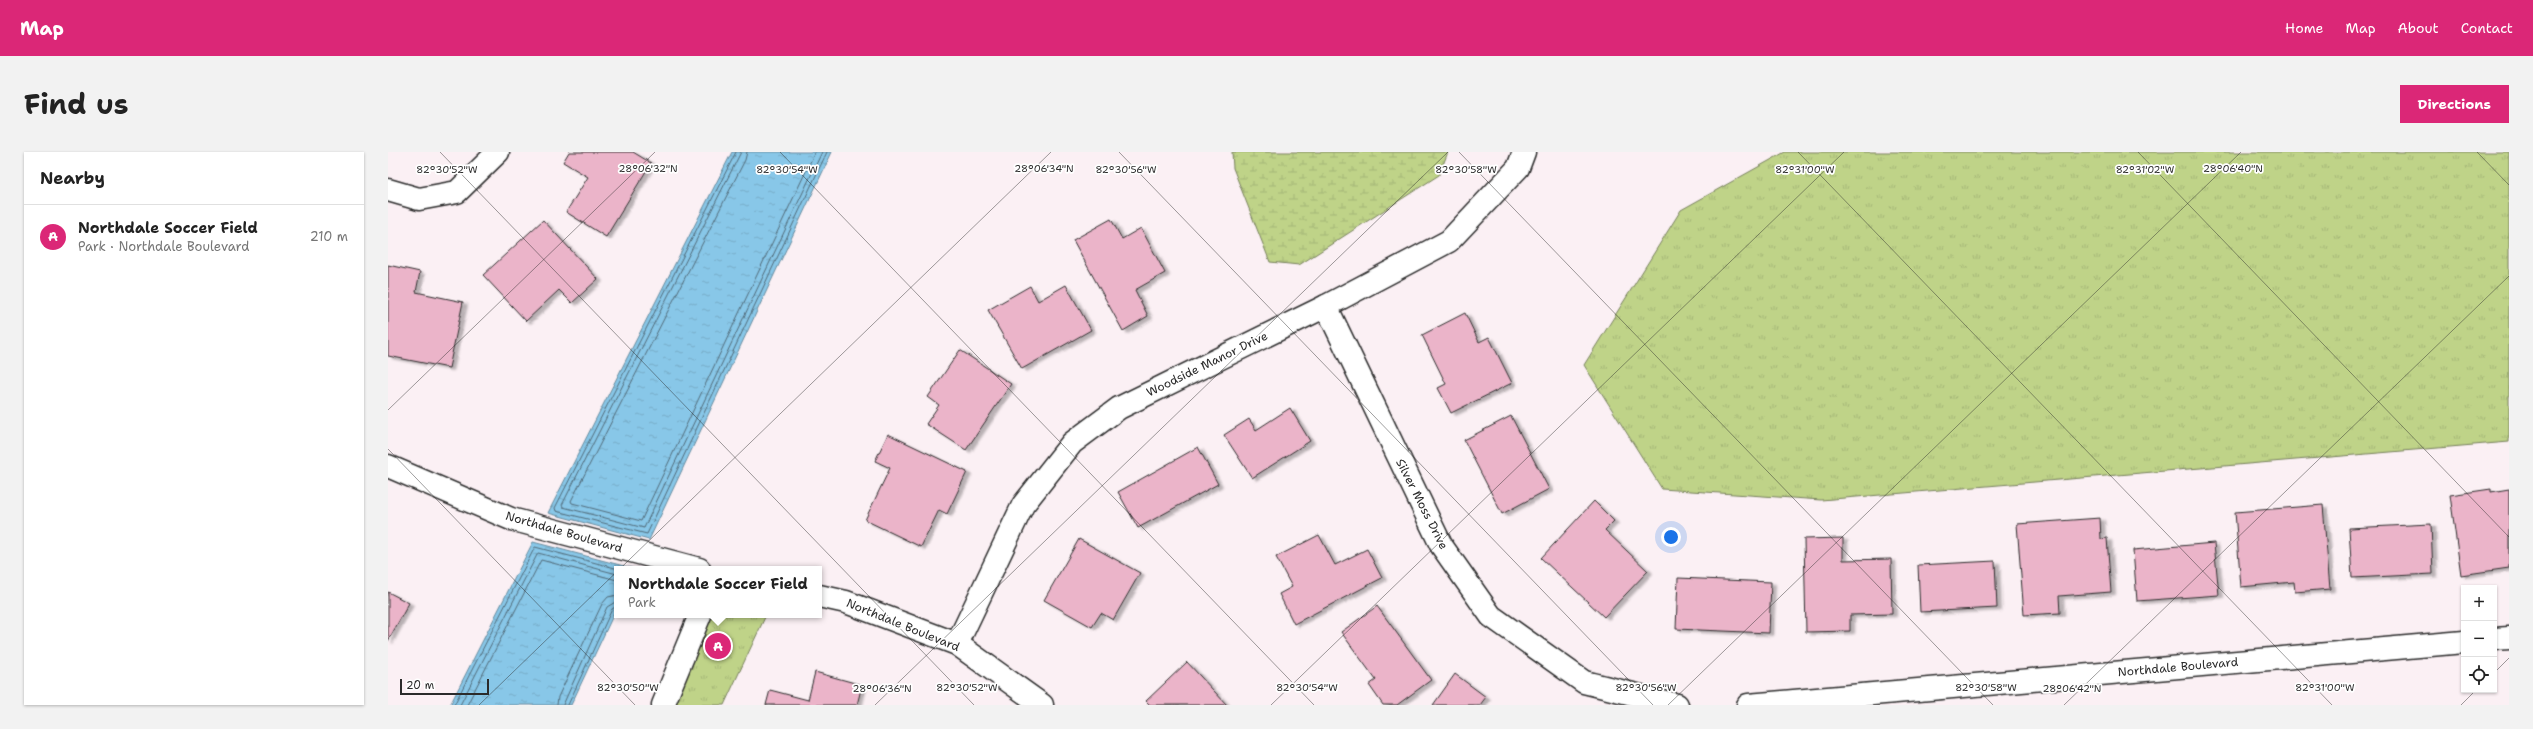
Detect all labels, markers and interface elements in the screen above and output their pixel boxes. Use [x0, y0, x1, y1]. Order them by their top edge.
text: Map [20, 16, 64, 41]
text: Home [2285, 19, 2324, 37]
text: Map [2346, 19, 2376, 37]
text: About [2398, 19, 2439, 37]
text: Contact [2461, 19, 2513, 37]
text: Find us [24, 85, 129, 123]
button: Directions [2400, 85, 2509, 123]
text: 28°06'32"N [618, 162, 678, 175]
text: 28°06'34"N [1014, 162, 1074, 175]
text: 28°06'40"N [2203, 162, 2263, 175]
text: 82°30'52"W [416, 163, 478, 176]
text: 82°30'54"W [756, 163, 818, 176]
text: 82°30'56"W [1095, 163, 1157, 176]
text: 82°30'58"W [1435, 163, 1497, 176]
text: 82°31'00"W [1775, 163, 1835, 176]
text: 82°31'02"W [2116, 163, 2175, 176]
text: Nearby [40, 167, 105, 189]
text: Northdale Soccer Field [78, 218, 258, 238]
text: A [48, 228, 58, 245]
text: 210 m [310, 228, 348, 245]
text: Park · Northdale Boulevard [78, 238, 249, 255]
street label: Woodside Manor Drive [1144, 328, 1270, 400]
street label: Silver Moss Drive [1392, 456, 1452, 552]
street label: Northdale Boulevard [504, 508, 625, 556]
your location [1661, 527, 1681, 547]
popup [614, 566, 822, 618]
text: Northdale Soccer Field [628, 574, 808, 594]
map controls [2461, 585, 2497, 693]
button: + [2461, 585, 2497, 621]
text: Park [628, 594, 656, 611]
street label: Northdale Boulevard [844, 595, 962, 655]
button: − [2461, 621, 2497, 657]
pin: A [705, 631, 731, 661]
street label: Northdale Boulevard [2117, 654, 2239, 680]
button: locate [2461, 657, 2497, 693]
scale bar [400, 677, 489, 696]
text: 20 m [406, 678, 434, 693]
text: 82°30'50"W [597, 681, 659, 694]
text: 82°30'52"W [936, 681, 998, 694]
text: 82°30'54"W [1276, 681, 1338, 694]
text: 82°30'56"W [1615, 681, 1677, 694]
text: 82°30'58"W [1955, 681, 2017, 694]
text: 82°31'00"W [2295, 681, 2355, 694]
text: 28°06'36"N [852, 682, 912, 695]
text: 28°06'42"N [2043, 682, 2101, 695]

